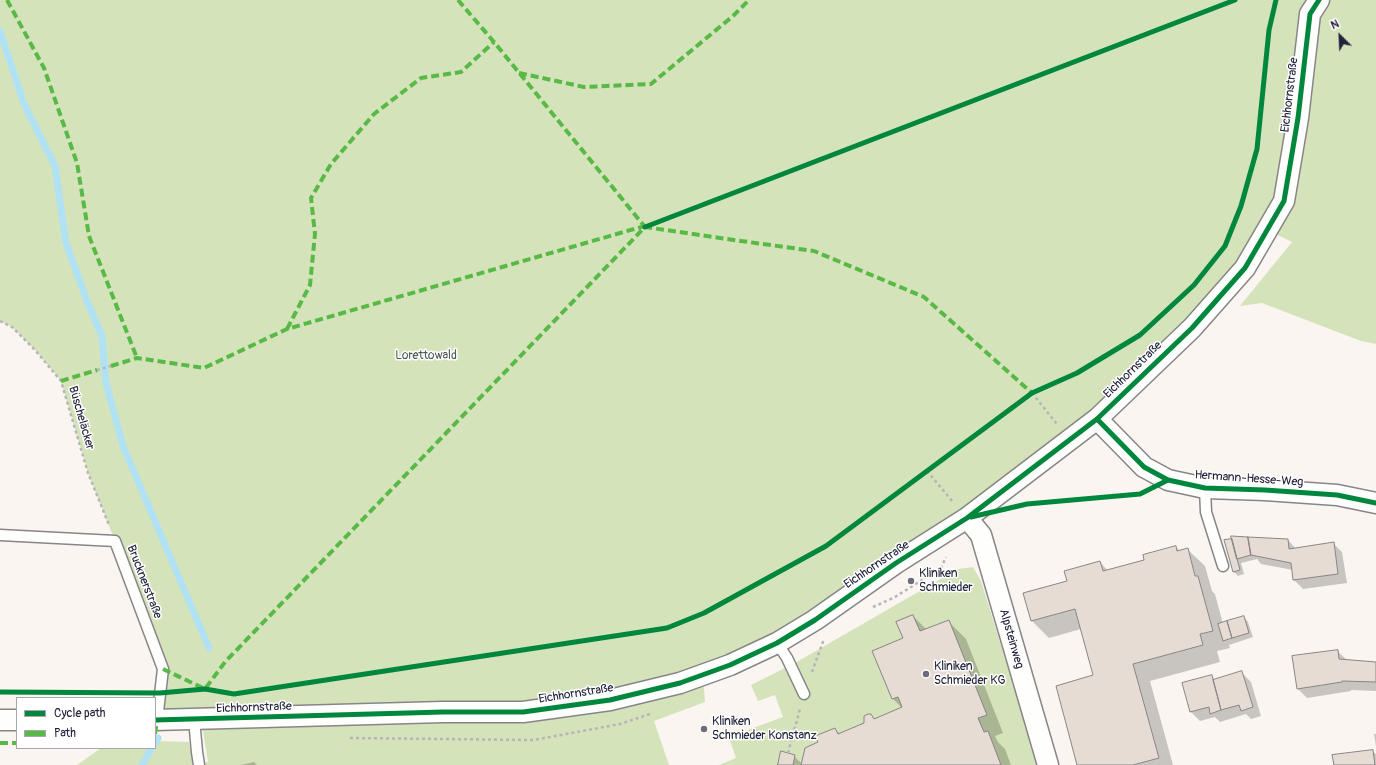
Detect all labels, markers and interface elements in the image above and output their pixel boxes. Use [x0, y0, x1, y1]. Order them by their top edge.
north arrow [1320, 16, 1360, 56]
text: N [1329, 17, 1341, 32]
street label: Eichhornstraße [1278, 57, 1302, 133]
street label: Eichhornstraße [1101, 339, 1165, 401]
park label: Lorettowald [395, 349, 457, 363]
street label: Büscheläcker [65, 384, 97, 452]
street label: Hermann-Hesse-Weg [1194, 468, 1304, 490]
street label: Eichhornstraße [842, 538, 912, 592]
street label: Brucknerstraße [123, 543, 165, 621]
place label: Kliniken Schmieder [919, 567, 973, 595]
marker: Kliniken Schmieder [906, 576, 916, 586]
street label: Alpsteinweg [996, 608, 1026, 670]
place label: Kliniken Schmieder KG [934, 660, 1005, 688]
marker: Kliniken Schmieder KG [921, 669, 931, 679]
street label: Eichhornstraße [538, 681, 614, 707]
legend [16, 697, 156, 749]
street label: Eichhornstraße [216, 699, 292, 717]
text: Cycle path [54, 706, 105, 721]
place label: Kliniken Schmieder Konstanz [712, 715, 817, 743]
marker: Kliniken Schmieder Konstanz [699, 724, 709, 734]
text: Path [54, 726, 76, 741]

